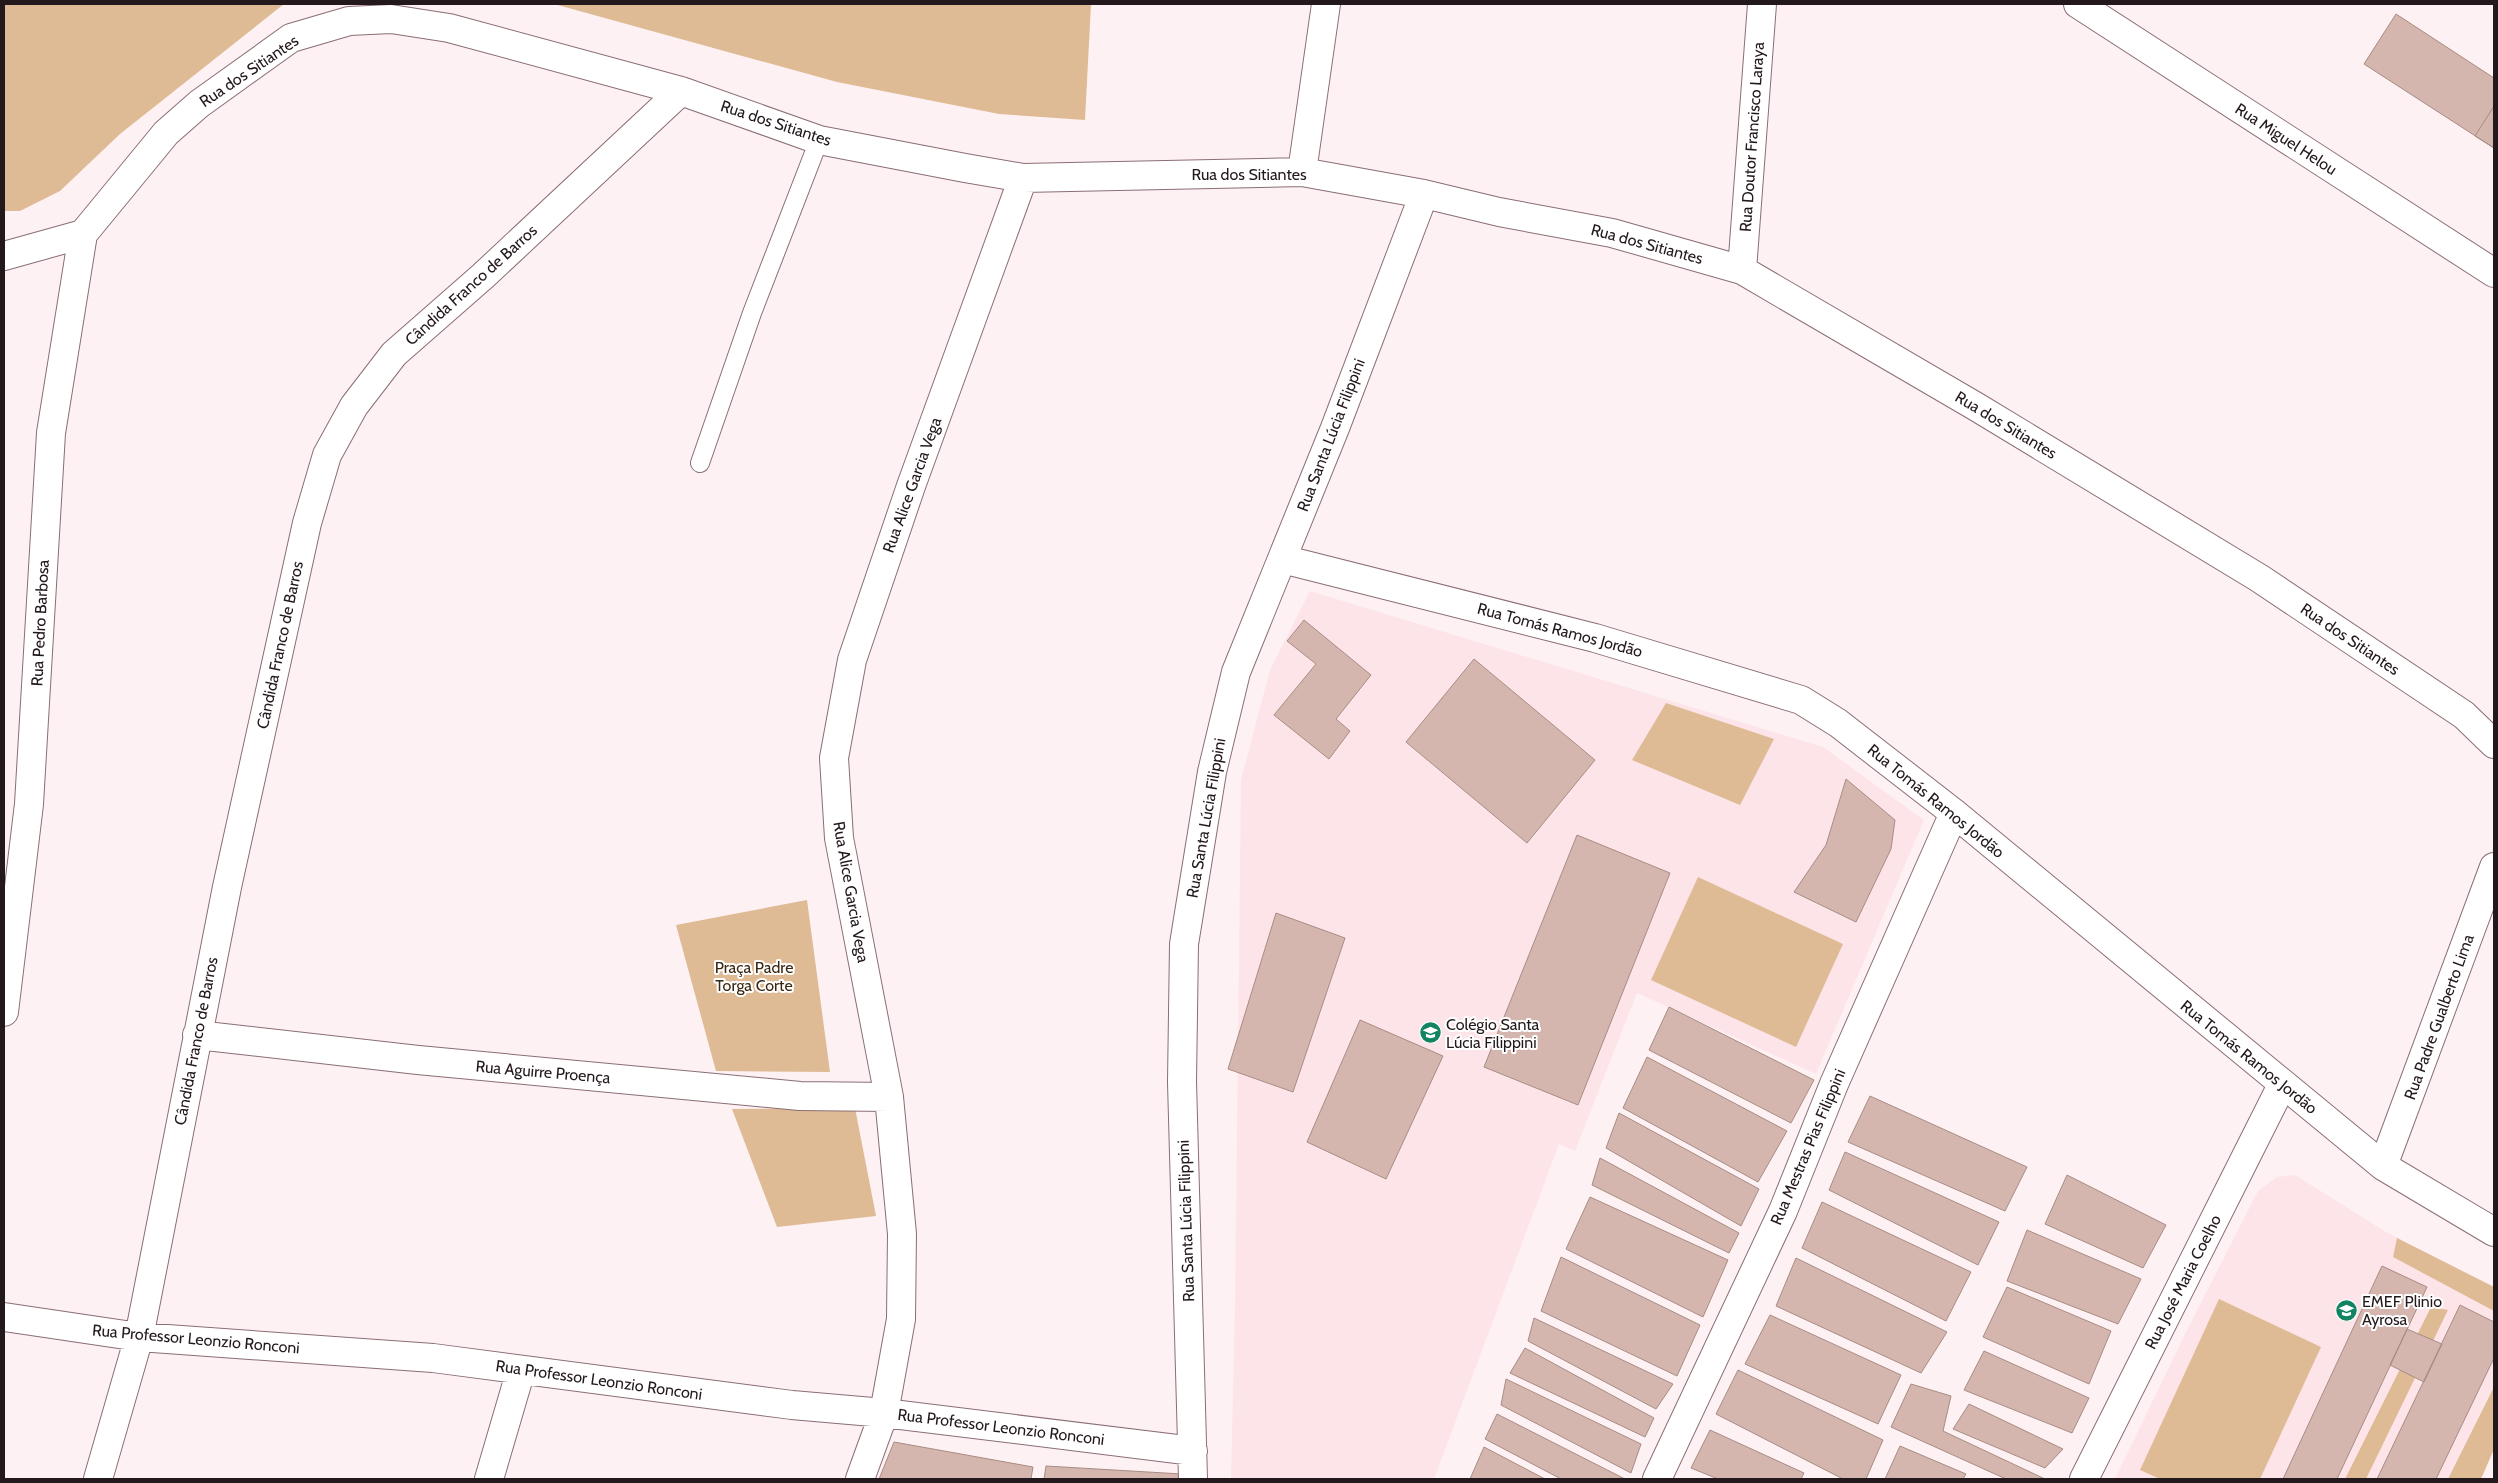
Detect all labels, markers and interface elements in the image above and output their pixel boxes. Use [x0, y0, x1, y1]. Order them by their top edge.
street label: Rua dos Sitiantes [196, 31, 302, 111]
street label: Rua Doutor Francisco Laraya [1736, 41, 1768, 233]
street label: Rua dos Sitiantes [718, 96, 834, 150]
street label: Rua Miguel Helou [2232, 99, 2340, 179]
street label: Rua dos Sitiantes [1191, 165, 1307, 184]
street label: Rua dos Sitiantes [1589, 220, 1705, 268]
street label: Cândida Franco de Barros [401, 221, 541, 349]
street label: Rua Santa Lúcia Filippini [1293, 356, 1369, 514]
street label: Rua dos Sitiantes [1952, 387, 2061, 463]
street label: Rua Alice Garcia Vega [879, 414, 945, 555]
street label: Rua Pedro Barbosa [27, 559, 53, 687]
street label: Cândida Franco de Barros [253, 559, 307, 731]
street label: Rua Tomás Ramos Jordão [1475, 599, 1645, 661]
street label: Rua dos Sitiantes [2297, 599, 2403, 679]
street label: Rua Santa Lúcia Filippini [1183, 736, 1229, 900]
street label: Rua Tomás Ramos Jordão [1864, 740, 2008, 862]
street label: Rua Alice Garcia Vega [829, 820, 873, 964]
street label: Rua Padre Gualberto Lima [2400, 931, 2478, 1102]
street label: Cândida Franco de Barros [170, 955, 222, 1127]
park label: Praça Padre Torga Corte [715, 958, 793, 995]
street label: Rua Tomás Ramos Jordão [2177, 996, 2321, 1118]
place label: Colégio Santa Lúcia Filippini [1446, 1015, 1540, 1052]
school or university icon: Colégio Santa Lúcia Filippini [1418, 1021, 1442, 1045]
street label: Rua Aguirre Proença [475, 1057, 611, 1087]
street label: Rua Mestras Pias Filippini [1766, 1066, 1850, 1228]
street label: Rua Santa Lúcia Filippini [1174, 1140, 1198, 1302]
street label: Rua José Maria Coelho [2141, 1211, 2225, 1352]
place label: EMEF Plinio Ayrosa [2362, 1292, 2442, 1329]
school or university icon: EMEF Plinio Ayrosa [2334, 1298, 2358, 1322]
street label: Rua Professor Leonzio Ronconi [91, 1320, 301, 1358]
street label: Rua Professor Leonzio Ronconi [495, 1356, 703, 1404]
street label: Rua Professor Leonzio Ronconi [896, 1405, 1106, 1449]

